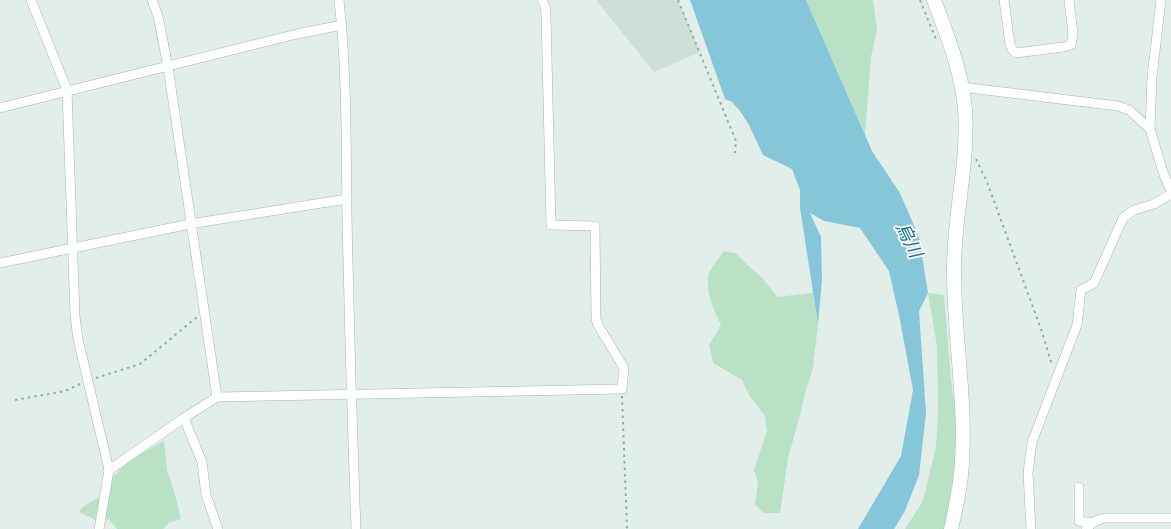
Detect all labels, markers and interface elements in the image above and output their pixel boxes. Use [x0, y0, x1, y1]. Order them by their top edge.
water label: 烏川 [891, 218, 929, 263]

